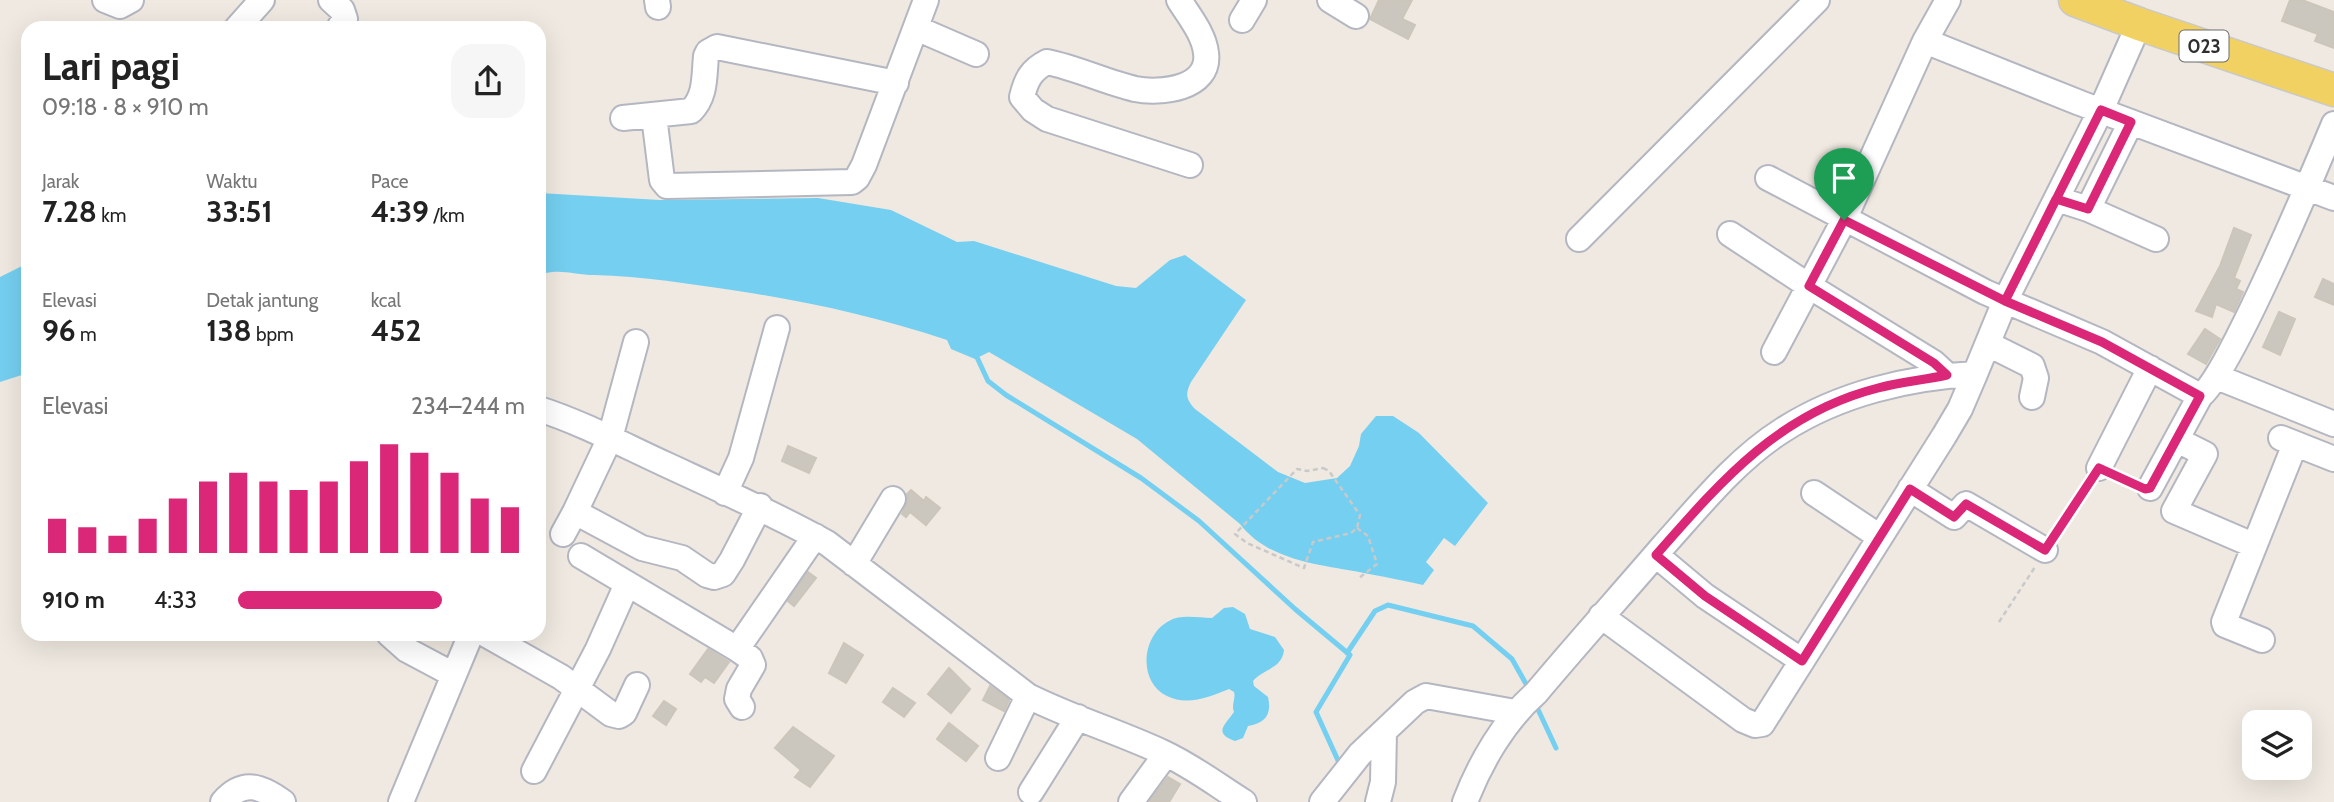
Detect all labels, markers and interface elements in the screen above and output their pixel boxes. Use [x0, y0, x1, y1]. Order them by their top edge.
road number: 023 [2180, 30, 2228, 61]
text: Lari pagi [42, 43, 180, 90]
button: share [451, 44, 525, 118]
text: 09:18 · 8 × 910 m [42, 93, 209, 121]
pin [1814, 148, 1874, 220]
icon: arrive [1825, 159, 1863, 197]
text: Jarak [42, 170, 79, 193]
text: Waktu [206, 170, 258, 193]
text: Pace [371, 170, 409, 193]
text: 7.28 [42, 193, 97, 230]
text: 33:51 [206, 193, 273, 230]
text: 4:39 [371, 193, 429, 230]
text: km [97, 204, 126, 227]
text: /km [429, 204, 465, 227]
text: Elevasi [42, 289, 97, 312]
text: Detak jantung [206, 289, 318, 312]
text: kcal [371, 289, 401, 312]
text: 96 [42, 312, 76, 349]
text: 138 [206, 312, 252, 349]
text: 452 [371, 312, 421, 349]
text: m [76, 323, 97, 346]
text: bpm [252, 323, 294, 346]
text: Elevasi [42, 392, 108, 420]
text: 234–244 m [411, 392, 525, 420]
text: 910 m [42, 586, 105, 614]
text: 4:33 [154, 586, 197, 614]
map controls [2242, 710, 2312, 780]
button: layers [2242, 710, 2312, 780]

